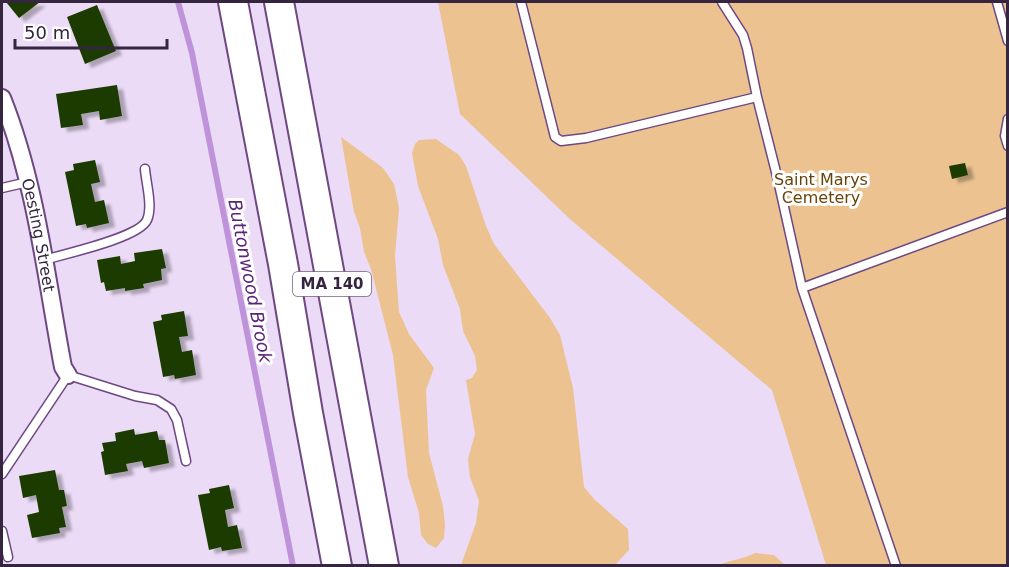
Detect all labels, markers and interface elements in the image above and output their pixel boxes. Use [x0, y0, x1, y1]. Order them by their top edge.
scale bar [15, 12, 166, 50]
text: 50 m [24, 22, 70, 43]
park label: Saint Marys Cemetery [774, 170, 868, 207]
street label: Oesting Street [18, 176, 59, 293]
water label: Buttonwood Brook [224, 197, 277, 366]
road number: MA 140 [293, 272, 371, 296]

